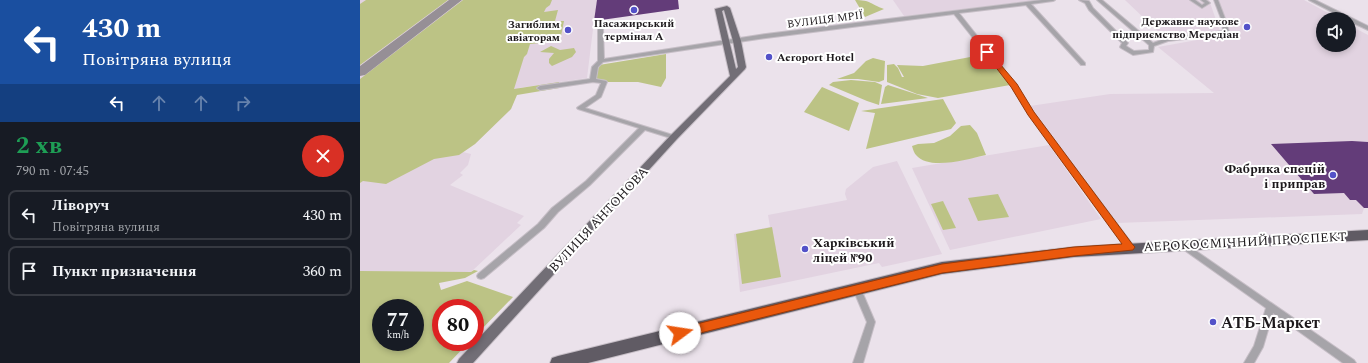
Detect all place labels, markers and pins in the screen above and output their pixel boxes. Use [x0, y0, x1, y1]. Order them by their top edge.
marker: Пасажирський термінал A [629, 5, 639, 15]
place label: Державне наукове підприємство Мередіан [1112, 13, 1240, 43]
place label: Пасажирський термінал A [594, 15, 674, 45]
place label: Загиблим авіаторам [507, 16, 560, 46]
marker: Державне наукове підприємство Мередіан [1242, 22, 1252, 32]
marker: Загиблим авіаторам [563, 25, 573, 35]
pin [970, 35, 1004, 69]
place label: Aeroport Hotel [777, 49, 855, 66]
marker: Aeroport Hotel [764, 52, 774, 62]
place label: Фабрика спецій і приправ [1224, 159, 1325, 194]
marker: Фабрика спецій і приправ [1328, 170, 1338, 180]
place label: Харківський ліцей №90 [813, 233, 894, 268]
marker: Харківський ліцей №90 [800, 244, 810, 254]
place label: АТБ-Маркет [1221, 311, 1320, 335]
marker: АТБ-Маркет [1208, 317, 1218, 327]

